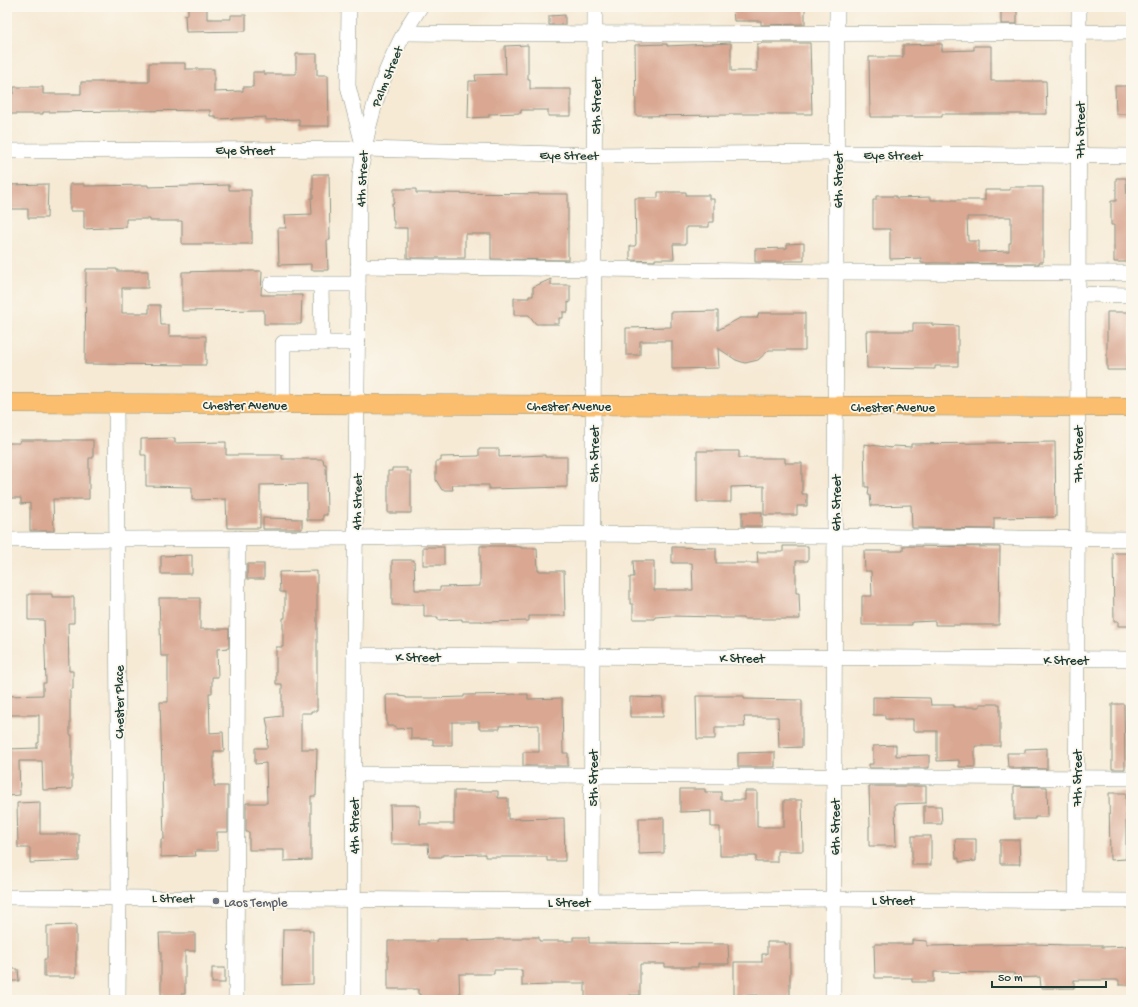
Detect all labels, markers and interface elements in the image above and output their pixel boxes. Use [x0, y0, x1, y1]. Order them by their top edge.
street label: Palm Street [369, 43, 408, 110]
street label: 5th Street [590, 76, 605, 134]
street label: 7th Street [1074, 100, 1089, 159]
street label: Eye Street [216, 144, 276, 159]
street label: Eye Street [539, 148, 600, 165]
street label: Eye Street [863, 148, 924, 165]
street label: 4th Street [355, 149, 373, 208]
street label: 6th Street [832, 150, 847, 208]
street label: Chester Avenue [203, 399, 287, 414]
street label: Chester Avenue [527, 400, 611, 415]
street label: Chester Avenue [851, 401, 935, 416]
street label: 5th Street [588, 424, 603, 482]
street label: 7th Street [1072, 424, 1087, 483]
street label: 4th Street [351, 472, 367, 530]
street label: 6th Street [830, 473, 845, 531]
street label: K Street [396, 651, 442, 666]
street label: K Street [720, 652, 766, 667]
street label: K Street [1044, 654, 1090, 669]
street label: Chester Place [113, 665, 128, 739]
street label: 5th Street [587, 748, 602, 806]
street label: 7th Street [1071, 748, 1086, 807]
street label: 4th Street [348, 796, 363, 854]
street label: 6th Street [829, 797, 844, 855]
street label: L Street [152, 892, 196, 907]
street label: L Street [872, 894, 916, 909]
marker: Laos Temple [211, 896, 221, 906]
place label: Laos Temple [224, 896, 288, 911]
street label: L Street [548, 896, 592, 911]
scale bar [992, 963, 1106, 989]
text: 50 m [998, 972, 1023, 986]

